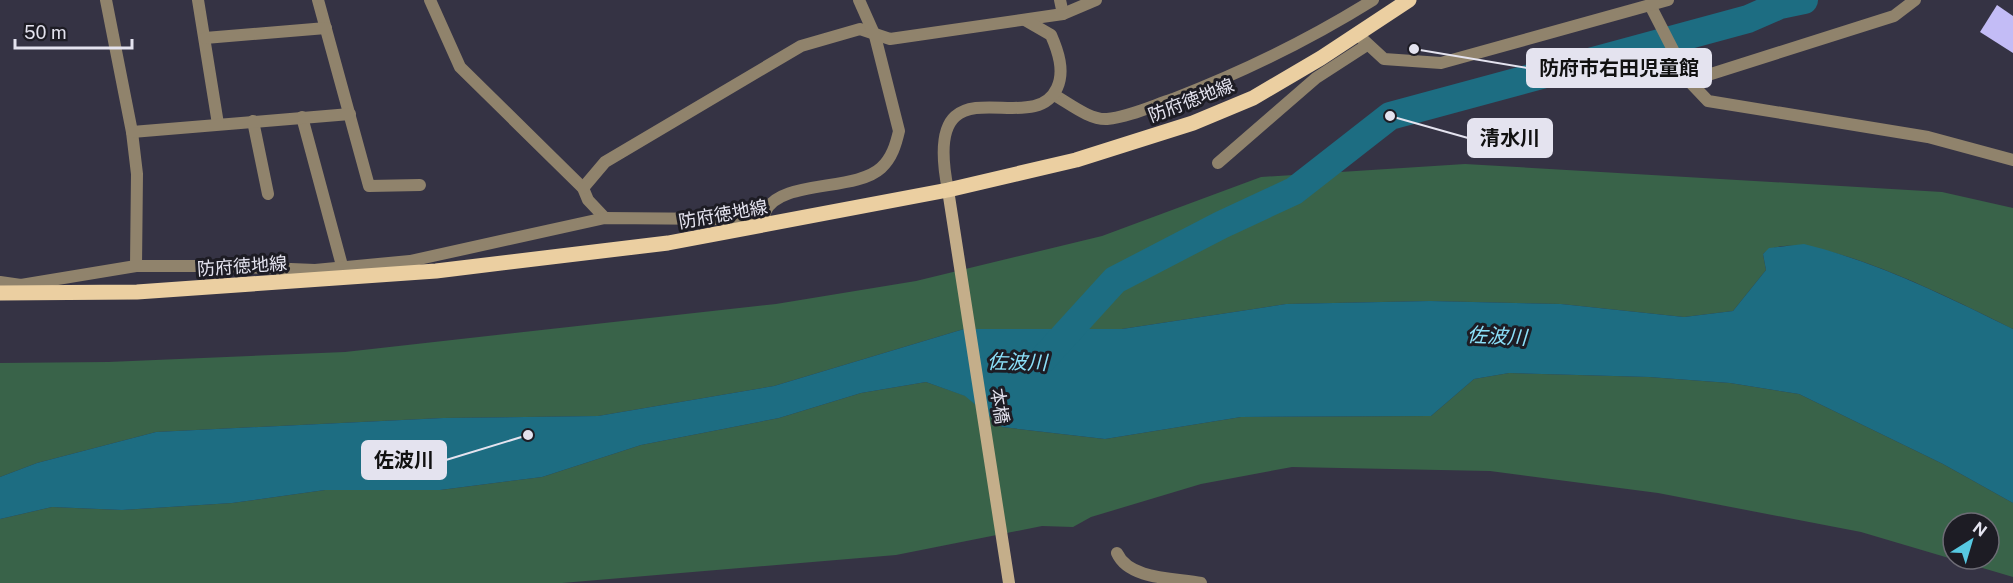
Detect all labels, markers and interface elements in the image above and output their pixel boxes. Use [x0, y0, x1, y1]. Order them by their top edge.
scale bar [15, 12, 132, 50]
text: 50 m [24, 22, 67, 43]
callout: 防府市右田児童館 [1527, 49, 1711, 87]
text: 防府市右田児童館 [1539, 56, 1699, 80]
street label: 防府徳地線 [1145, 74, 1237, 126]
callout: 清水川 [1468, 119, 1552, 157]
text: 清水川 [1480, 126, 1540, 150]
street label: 防府徳地線 [677, 196, 769, 232]
street label: 防府徳地線 [196, 252, 288, 280]
water label: 佐波川 [1466, 322, 1530, 350]
water label: 佐波川 [987, 349, 1049, 375]
street label: 本橋 [987, 387, 1013, 425]
callout: 佐波川 [362, 441, 446, 479]
text: 佐波川 [374, 448, 434, 472]
north arrow [1941, 511, 2001, 571]
text: N [1969, 518, 1990, 541]

